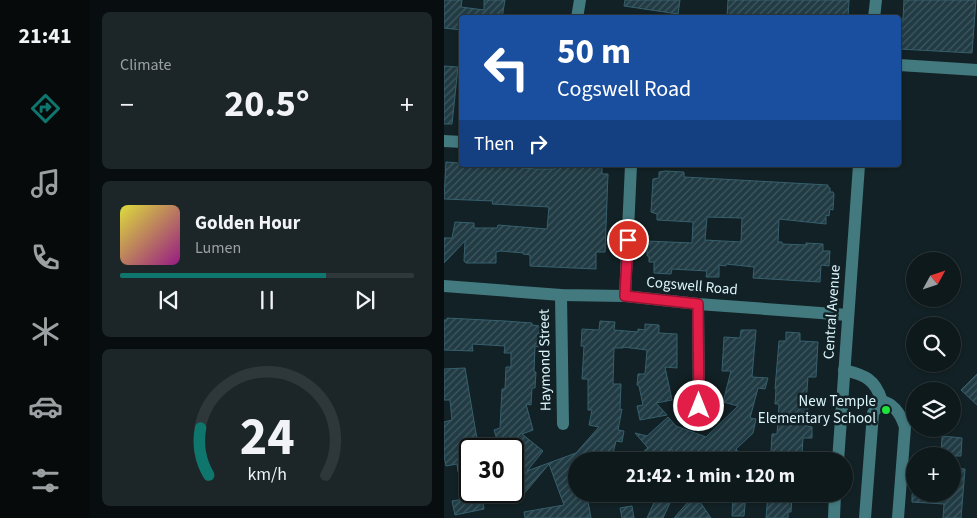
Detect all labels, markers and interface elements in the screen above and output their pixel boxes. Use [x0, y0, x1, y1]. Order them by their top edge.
text: 21:41 [18, 20, 72, 52]
text: 50 m [557, 27, 631, 77]
icon: left [474, 35, 539, 100]
text: Climate [120, 54, 171, 76]
text: Cogswell Road [557, 73, 691, 105]
text: 20.5° [224, 77, 310, 131]
text: − [120, 85, 134, 125]
text: + [400, 85, 414, 125]
icon: directions [28, 91, 63, 126]
icon: right [524, 130, 552, 158]
text: Then [474, 131, 514, 158]
icon: music [28, 166, 63, 201]
text: Golden Hour [195, 210, 300, 237]
pin [607, 219, 649, 261]
icon: arrive [614, 226, 642, 254]
text: Lumen [195, 237, 241, 259]
icon: phone [28, 240, 63, 275]
north arrow [906, 252, 962, 308]
map controls [906, 252, 961, 502]
street label: Central Avenue [818, 264, 846, 360]
street label: Cogswell Road [645, 272, 739, 300]
icon: previous [155, 286, 183, 314]
icon: pause [253, 286, 281, 314]
icon: next [351, 286, 379, 314]
street label: Haymond Street [534, 309, 556, 411]
icon: climate [28, 314, 63, 349]
button: search [906, 317, 961, 372]
position arrow [672, 379, 724, 431]
button: layers [906, 382, 961, 437]
icon: car [28, 389, 63, 424]
place label: New Temple Elementary School [758, 391, 876, 429]
text: 24 [240, 401, 294, 475]
marker: New Temple Elementary School [880, 404, 892, 416]
speed limit sign: 30 [459, 438, 524, 503]
button: + [906, 447, 961, 502]
text: km/h [247, 462, 287, 487]
icon: filters [28, 463, 63, 498]
text: 21:42 · 1 min · 120 m [626, 463, 795, 490]

